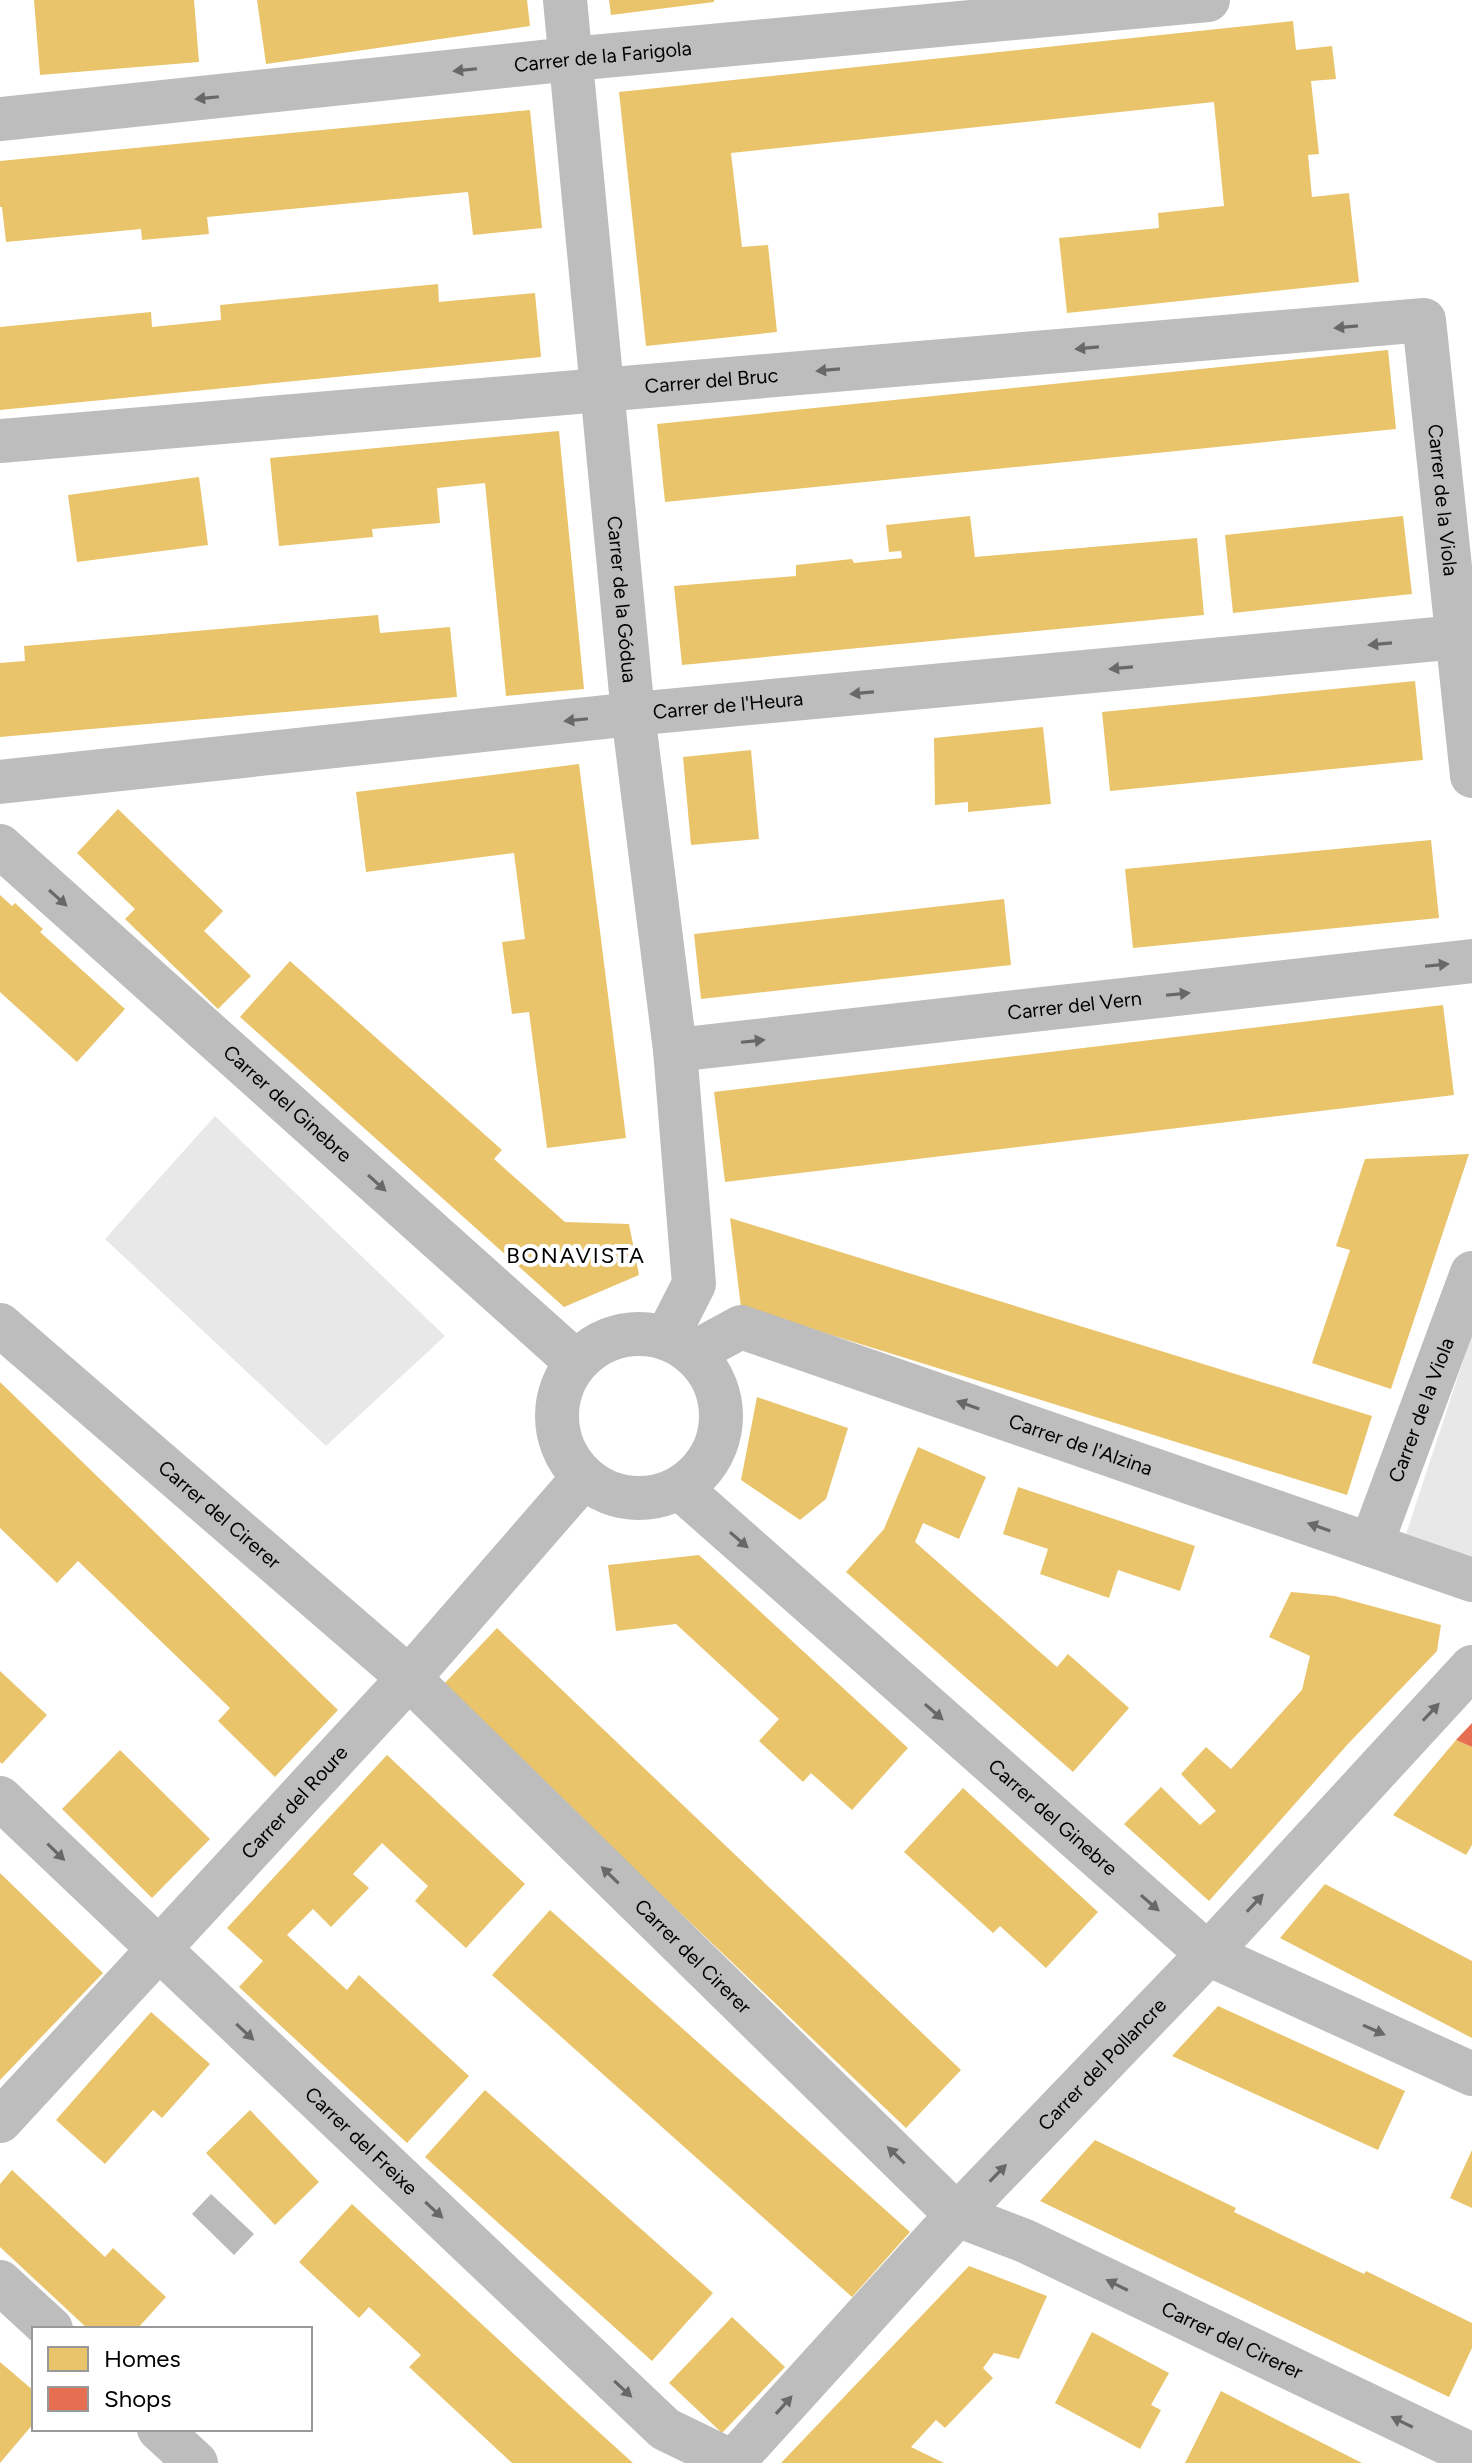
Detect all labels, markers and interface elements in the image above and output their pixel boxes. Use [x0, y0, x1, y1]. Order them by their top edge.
street label: Carrer de la Farigola [513, 36, 693, 77]
one-way arrow [452, 64, 477, 77]
one-way arrow [194, 91, 219, 104]
one-way arrow [1333, 320, 1358, 333]
one-way arrow [1074, 342, 1099, 355]
street label: Carrer del Bruc [644, 363, 779, 398]
one-way arrow [815, 364, 840, 377]
street label: Carrer de la Viola [1423, 423, 1463, 577]
street label: Carrer de la Gódua [602, 515, 642, 684]
one-way arrow [1367, 638, 1392, 651]
one-way arrow [1108, 662, 1133, 675]
street label: Carrer de l'Heura [652, 686, 804, 724]
one-way arrow [849, 686, 874, 699]
one-way arrow [563, 714, 588, 727]
one-way arrow [49, 888, 68, 906]
one-way arrow [1425, 958, 1450, 971]
street label: Carrer del Vern [1006, 986, 1143, 1025]
one-way arrow [1166, 987, 1191, 1000]
one-way arrow [741, 1034, 766, 1047]
street label: Carrer del Ginebre [218, 1040, 357, 1167]
one-way arrow [367, 1174, 386, 1192]
district label: BONAVISTA [506, 1242, 646, 1269]
street label: Carrer de la Viola [1383, 1334, 1459, 1486]
one-way arrow [955, 1399, 979, 1411]
street label: Carrer de l'Alzina [1006, 1409, 1156, 1481]
street label: Carrer del Cirerer [153, 1455, 286, 1574]
one-way arrow [1307, 1521, 1331, 1533]
one-way arrow [730, 1531, 749, 1549]
one-way arrow [925, 1703, 944, 1721]
one-way arrow [1421, 1703, 1439, 1722]
street label: Carrer del Roure [236, 1740, 353, 1864]
street label: Carrer del Ginebre [983, 1754, 1122, 1881]
one-way arrow [46, 1843, 65, 1861]
one-way arrow [601, 1867, 620, 1885]
street label: Carrer del Cirerer [630, 1894, 757, 2019]
one-way arrow [1140, 1894, 1160, 1911]
one-way arrow [1245, 1894, 1263, 1913]
street label: Carrer del Pollancre [1033, 1993, 1171, 2135]
one-way arrow [235, 2022, 254, 2040]
one-way arrow [1363, 2023, 1386, 2037]
street label: Carrer del Freixe [300, 2082, 423, 2200]
one-way arrow [887, 2147, 906, 2165]
one-way arrow [989, 2164, 1007, 2183]
one-way arrow [424, 2201, 443, 2219]
one-way arrow [1105, 2278, 1128, 2292]
street label: Carrer del Cirerer [1158, 2296, 1307, 2384]
legend [32, 2327, 312, 2431]
text: Homes [104, 2344, 181, 2373]
one-way arrow [613, 2379, 632, 2397]
text: Shops [104, 2384, 171, 2413]
one-way arrow [775, 2396, 793, 2415]
one-way arrow [1390, 2415, 1413, 2428]

